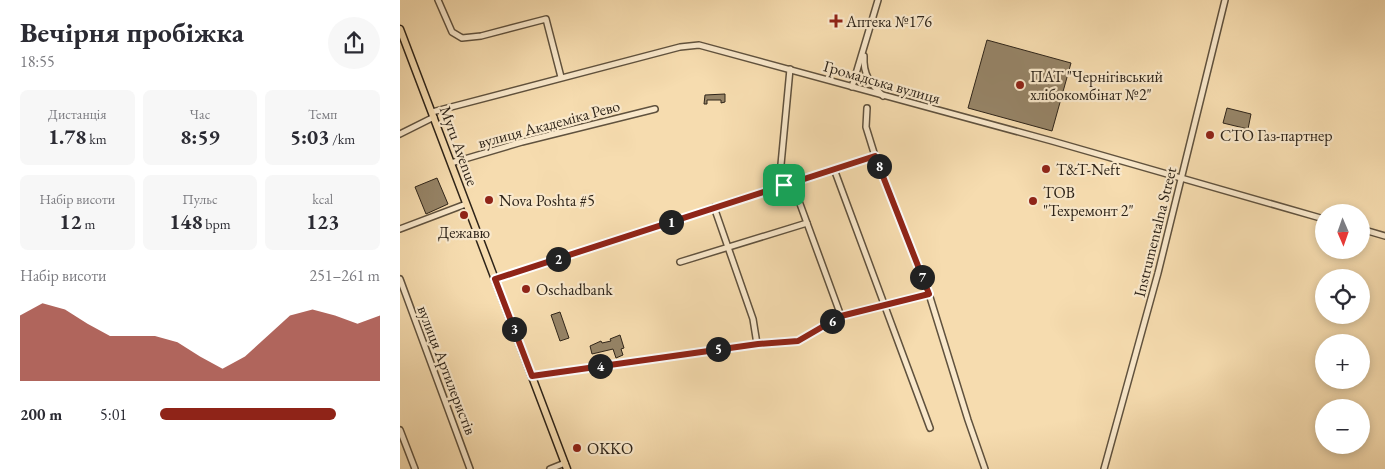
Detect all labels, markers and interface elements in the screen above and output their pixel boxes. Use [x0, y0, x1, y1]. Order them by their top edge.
place label: Аптека №176 [845, 11, 932, 32]
text: Вечірня пробіжка [20, 14, 244, 50]
marker: Аптека №176 [830, 15, 842, 27]
button: share [328, 17, 380, 69]
text: 18:55 [20, 51, 55, 72]
street label: Громадська вулиця [821, 55, 943, 109]
place label: ПАТ "Чернігівський хлібокомбінат №2" [1030, 66, 1164, 105]
marker: ПАТ "Чернігівський хлібокомбінат №2" [1014, 79, 1026, 91]
street label: вулиця Академіка Рево [476, 95, 622, 153]
street label: Myru Avenue [435, 103, 483, 189]
text: Дистанція [48, 105, 107, 123]
text: Час [190, 105, 210, 123]
text: Темп [308, 105, 337, 123]
text: 1.78 [48, 123, 86, 150]
text: 8:59 [180, 123, 220, 150]
text: 5:03 [290, 123, 329, 150]
place label: СТО Газ-партнер [1220, 125, 1333, 146]
marker: СТО Газ-партнер [1204, 129, 1216, 141]
text: km [86, 130, 107, 148]
text: /km [329, 130, 355, 148]
pin: 8 [866, 154, 892, 178]
text: 8 [876, 157, 883, 175]
place label: T&T-Neft [1056, 159, 1120, 180]
marker: T&T-Neft [1040, 163, 1052, 175]
pin [763, 164, 805, 206]
street label: Instrumentalna Street [1129, 165, 1181, 299]
icon: arrive [770, 171, 798, 199]
place label: ТОВ "Техремонт 2" [1043, 182, 1134, 221]
text: Набір висоти [40, 190, 115, 208]
text: Пульс [182, 190, 218, 208]
text: kcal [312, 190, 333, 208]
place label: Nova Poshta #5 [499, 190, 595, 211]
marker: Nova Poshta #5 [483, 194, 495, 206]
marker: ТОВ "Техремонт 2" [1027, 195, 1039, 207]
north arrow [1315, 204, 1370, 259]
map controls [1315, 204, 1370, 454]
text: 12 [59, 208, 82, 235]
text: 148 [169, 208, 203, 235]
text: 123 [306, 208, 339, 235]
marker: Дежавю [458, 209, 470, 221]
pin: 1 [658, 210, 684, 234]
text: 1 [668, 213, 675, 231]
text: m [82, 215, 95, 233]
text: bpm [203, 215, 231, 233]
place label: Дежавю [438, 222, 490, 243]
pin: 2 [546, 246, 570, 272]
text: 2 [555, 250, 562, 268]
pin: 7 [910, 264, 934, 290]
text: Набір висоти [20, 265, 106, 286]
text: 251–261 m [309, 265, 380, 286]
text: 7 [919, 268, 926, 286]
button: locate [1315, 269, 1370, 324]
place label: Oschadbank [536, 279, 613, 300]
marker: Oschadbank [520, 283, 532, 295]
street label: вулиця Артилеристів [413, 302, 481, 438]
pin: 6 [820, 308, 844, 334]
text: 6 [829, 312, 836, 330]
pin: 3 [502, 316, 526, 342]
text: 3 [511, 320, 518, 338]
button: + [1315, 334, 1370, 389]
pin: 5 [706, 336, 730, 362]
text: 5 [715, 340, 722, 358]
pin: 4 [588, 354, 612, 378]
text: 4 [597, 357, 604, 375]
button: − [1315, 399, 1370, 454]
text: 200 m [20, 404, 62, 425]
text: 5:01 [100, 404, 127, 425]
place label: OKKO [587, 438, 633, 459]
marker: OKKO [571, 442, 583, 454]

